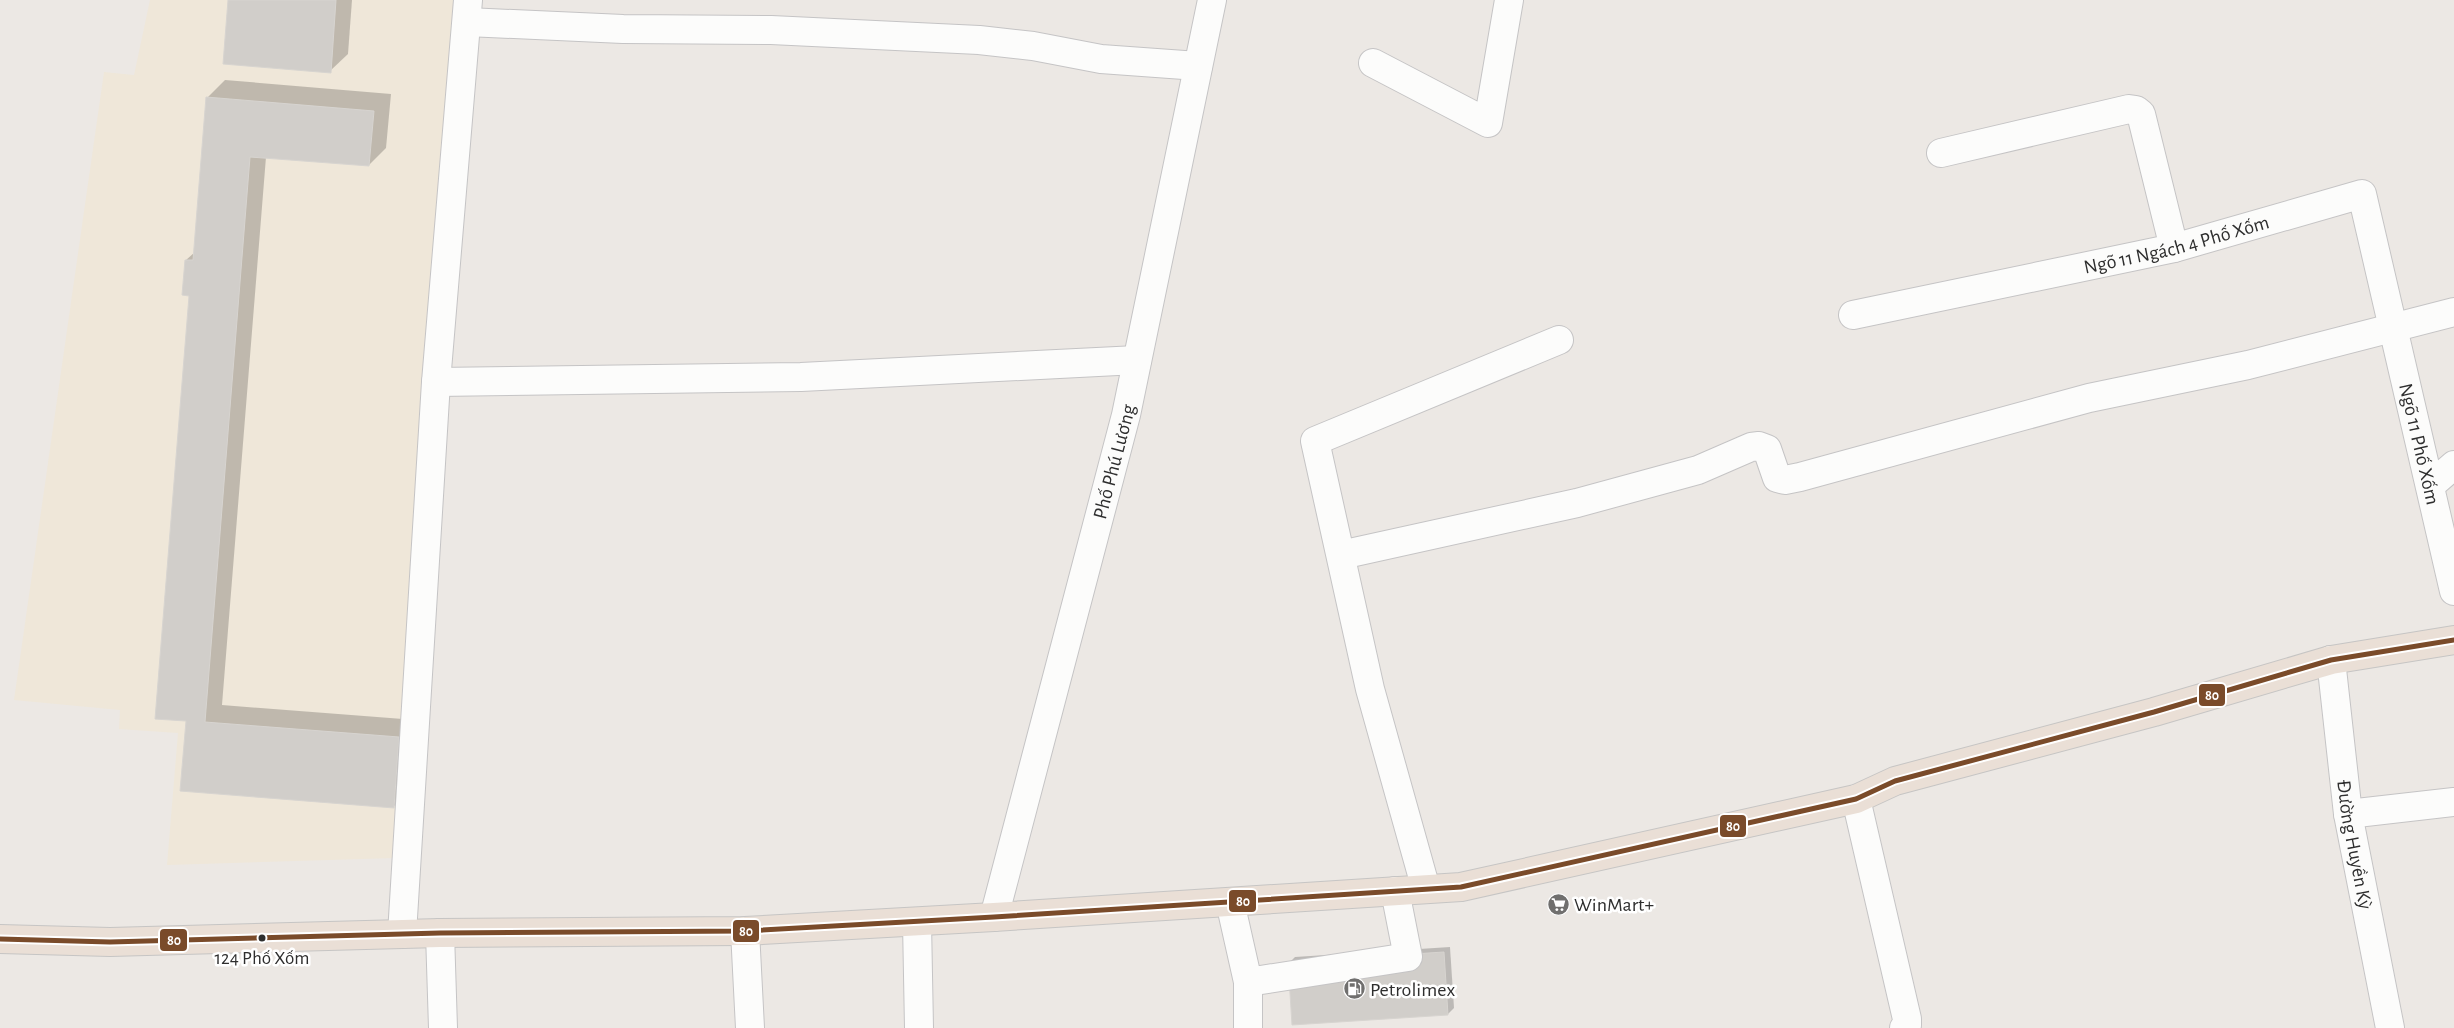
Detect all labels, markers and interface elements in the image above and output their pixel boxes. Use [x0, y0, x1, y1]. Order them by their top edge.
street label: Ngõ 11 Ngách 4 Phố Xốm [2082, 212, 2272, 278]
street label: Ngõ 11 Phố Xốm [2395, 381, 2443, 507]
street label: Phố Phú Lương [1090, 402, 1139, 521]
line badge: 80 [2198, 683, 2226, 707]
text: 80 [2205, 689, 2219, 703]
street label: Đường Huyền Kỳ [2333, 779, 2376, 911]
line badge: 80 [1719, 814, 1747, 838]
text: 80 [1726, 820, 1740, 834]
line badge: 80 [1228, 889, 1257, 913]
supermarket icon: WinMart+ [1546, 892, 1570, 916]
text: 80 [1236, 895, 1250, 909]
place label: WinMart+ [1574, 895, 1654, 915]
line badge: 80 [732, 919, 760, 943]
text: 80 [739, 925, 753, 939]
line badge: 80 [159, 928, 188, 952]
marker: 124 Phố Xốm [257, 933, 267, 943]
text: 80 [167, 934, 181, 948]
place label: 124 Phố Xốm [215, 949, 309, 968]
fuel station icon: Petrolimex [1342, 977, 1366, 1001]
place label: Petrolimex [1370, 980, 1455, 1000]

